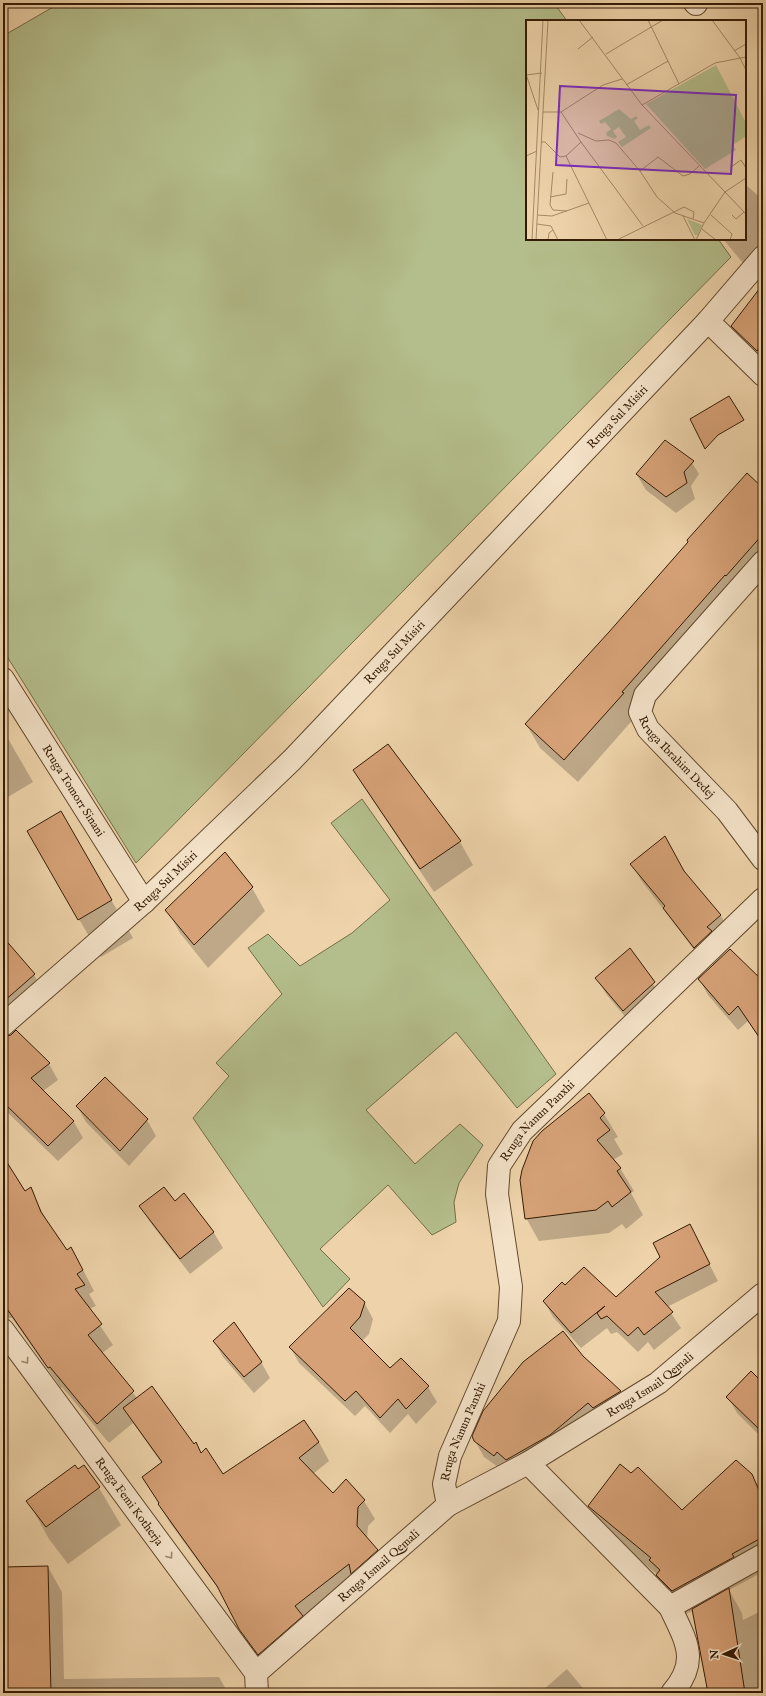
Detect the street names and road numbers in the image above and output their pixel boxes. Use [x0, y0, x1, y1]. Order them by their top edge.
street label: Rruga Sul Misiri [584, 382, 651, 452]
street label: Rruga Sul Misiri [361, 617, 428, 687]
street label: Rruga Ibrahim Dedej [635, 714, 718, 802]
street label: Rruga Tomorr Sinani [38, 742, 108, 840]
street label: Rruga Sul Misiri [131, 848, 201, 915]
street label: Rruga Nanun Panxhi [497, 1077, 578, 1164]
street label: Rruga Ismail Qemali [604, 1349, 697, 1421]
street label: Rruga Nanun Panxhi [438, 1380, 489, 1483]
street label: Rruga Femi Kotherja [92, 1455, 167, 1549]
street label: Rruga Ismail Qemali [335, 1526, 423, 1606]

